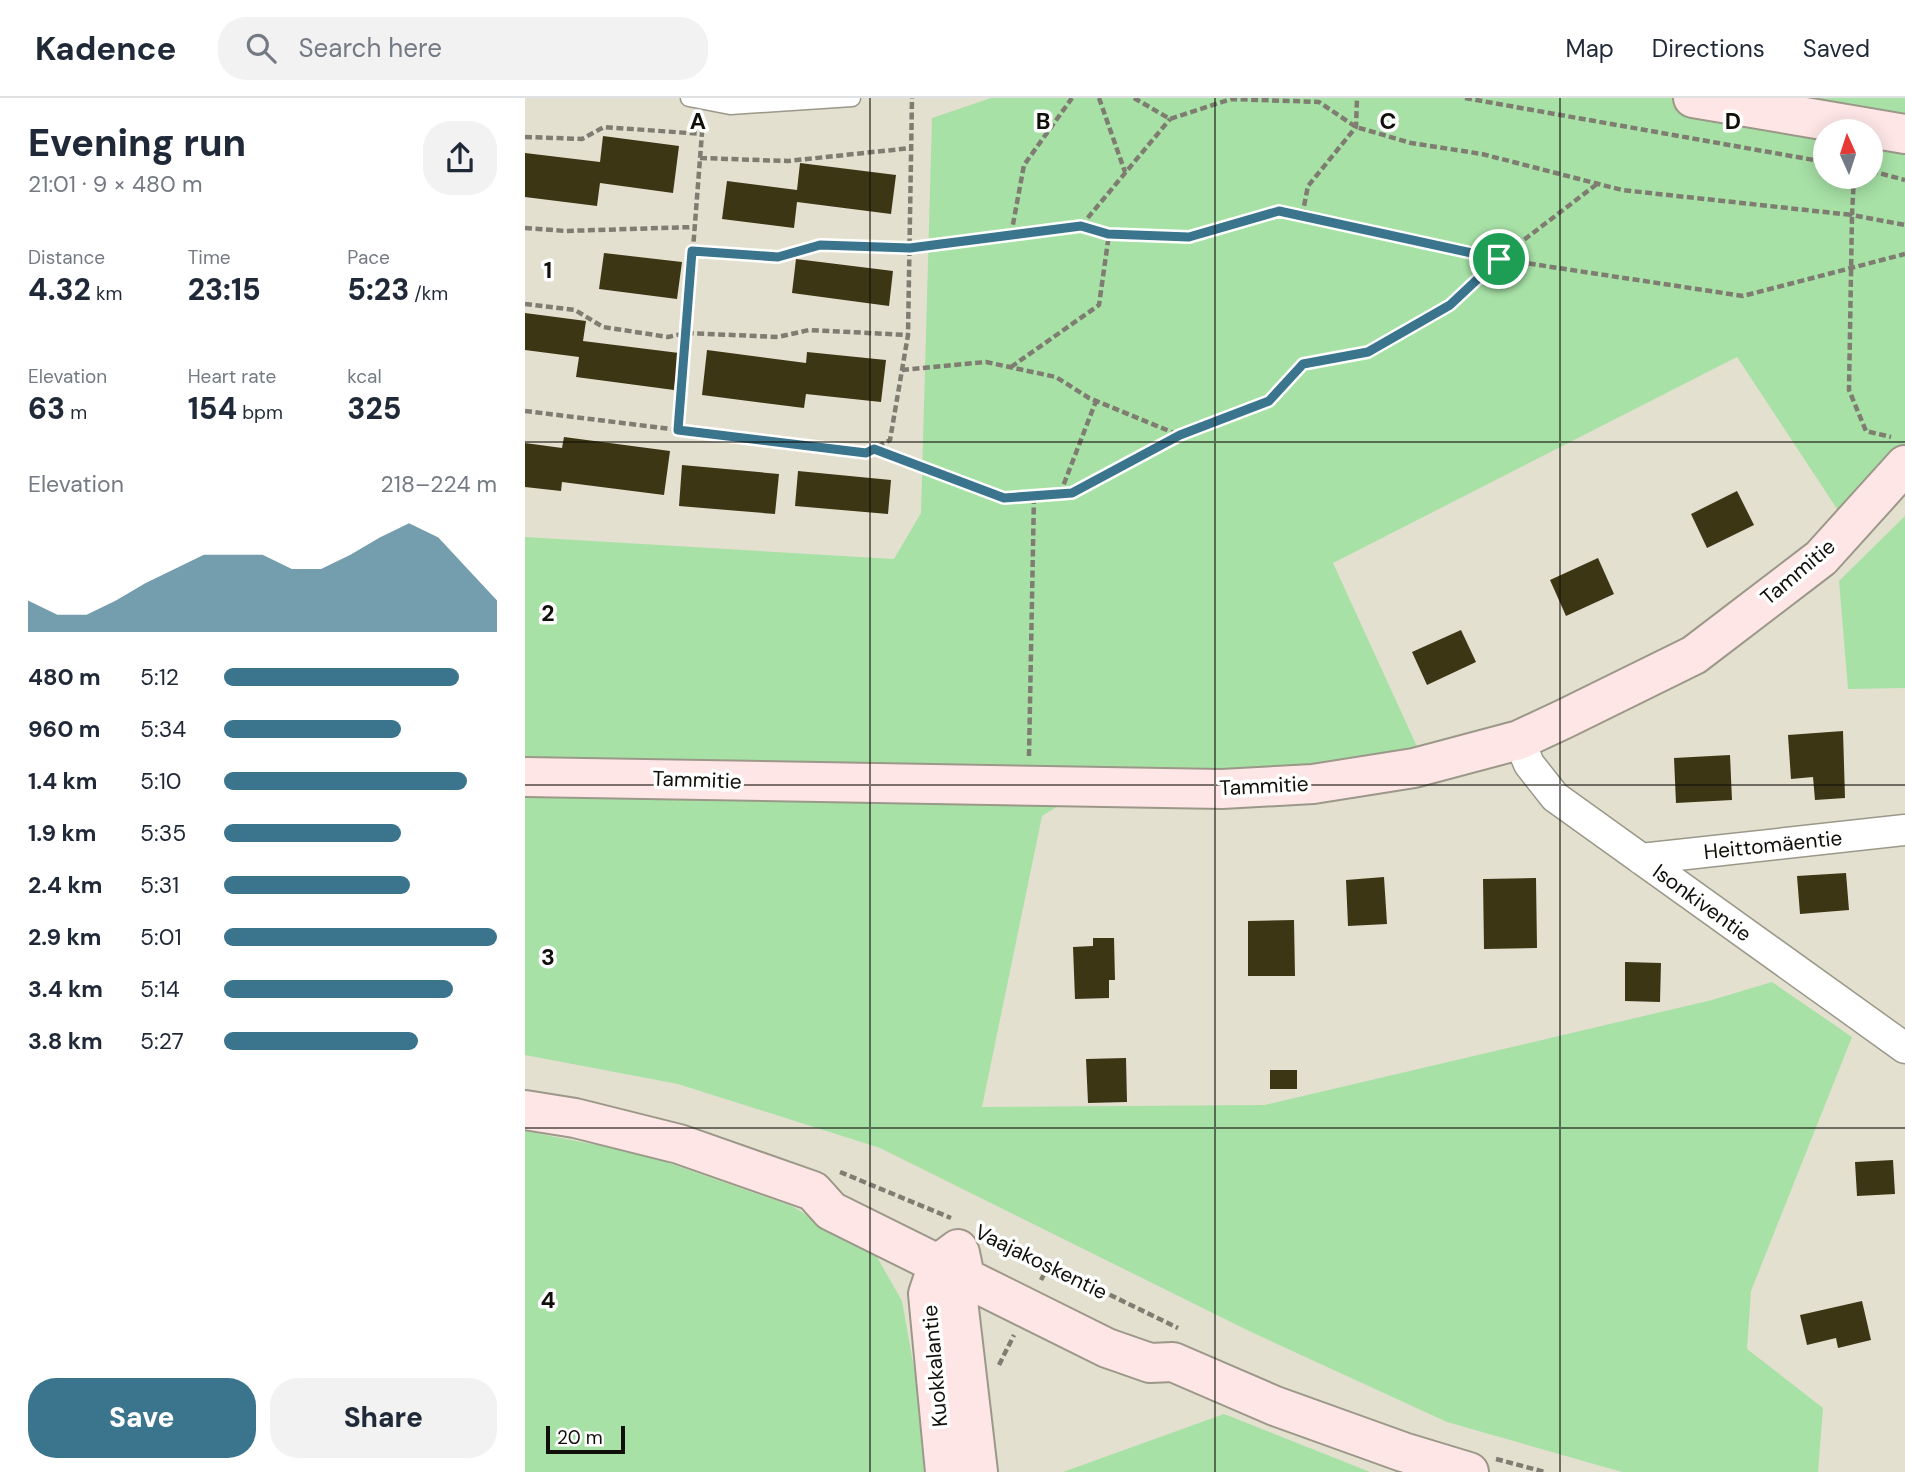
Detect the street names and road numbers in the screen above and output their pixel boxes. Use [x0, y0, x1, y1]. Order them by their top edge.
street label: Tammitie [1755, 533, 1841, 611]
street label: Tammitie [652, 764, 742, 796]
street label: Tammitie [1219, 770, 1309, 802]
street label: Heittomäentie [1702, 824, 1844, 866]
street label: Isonkiventie [1647, 858, 1757, 948]
street label: Vaajakoskentie [970, 1218, 1112, 1306]
street label: Kuokkalantie [916, 1304, 954, 1428]

